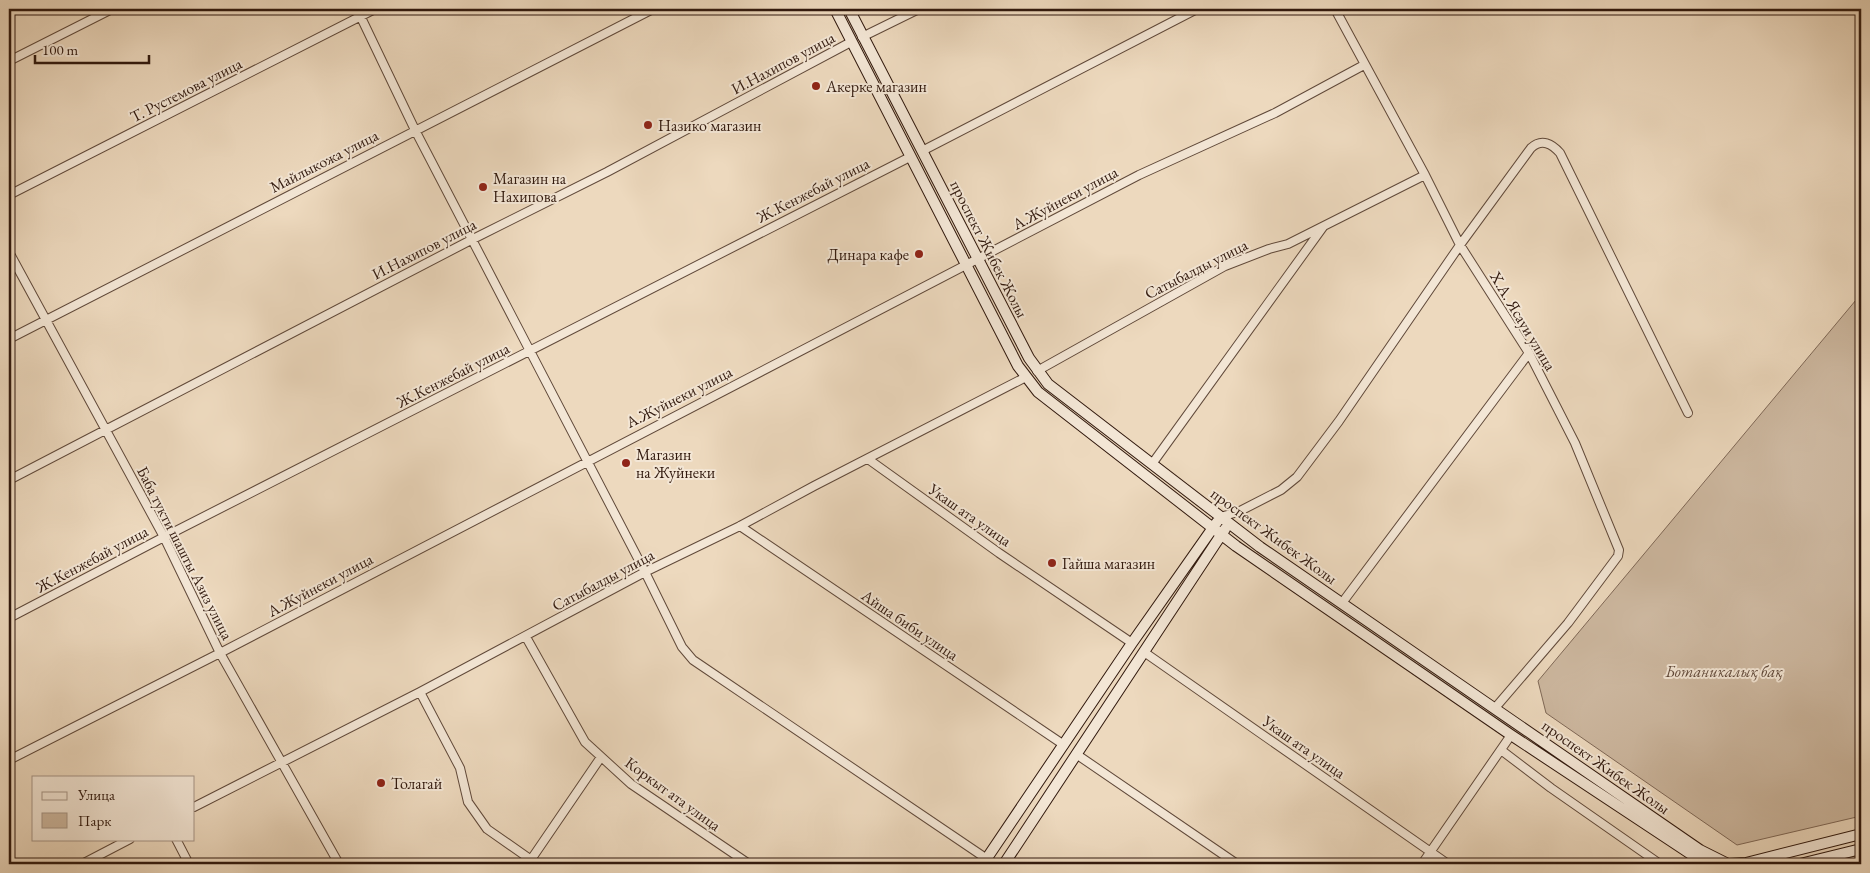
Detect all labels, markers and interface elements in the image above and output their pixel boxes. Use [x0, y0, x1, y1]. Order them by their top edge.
street label: И.Нахипов улица [728, 27, 839, 99]
scale bar [35, 32, 149, 64]
text: 100 m [42, 40, 79, 59]
street label: Т. Рустемова улица [127, 52, 246, 127]
place label: Акерке магазин [825, 76, 927, 97]
marker: Акерке магазин [810, 80, 822, 92]
place label: Назико магазин [658, 115, 761, 136]
marker: Назико магазин [642, 119, 654, 131]
street label: Майлыкожа улица [266, 124, 382, 197]
street label: Ж.Кенжебай улица [752, 152, 874, 228]
street label: А.Жуйнеки улица [1008, 161, 1122, 235]
place label: Магазин на Нахипова [493, 168, 567, 207]
street label: проспект Жибек Жолы [945, 177, 1033, 321]
marker: Магазин на Нахипова [477, 181, 489, 193]
street label: И.Нахипов улица [368, 213, 480, 284]
street label: Сатыбалды улица [1141, 234, 1252, 304]
place label: Динара кафе [828, 244, 909, 265]
marker: Динара кафе [913, 248, 925, 260]
street label: Х.А. Ясауи улица [1485, 267, 1561, 375]
street label: Ж.Кенжебай улица [392, 337, 514, 413]
street label: А.Жуйнеки улица [621, 361, 736, 433]
place label: Магазин на Жуйнеки [636, 444, 716, 483]
marker: Магазин на Жуйнеки [620, 457, 632, 469]
street label: Баба тукти шашты Азиз улица [132, 463, 238, 644]
street label: Укаш ата улица [924, 478, 1016, 552]
street label: проспект Жибек Жолы [1207, 483, 1342, 589]
street label: Ж.Кенжебай улица [31, 520, 152, 598]
street label: Сатыбалды улица [548, 544, 658, 616]
street label: А.Жуйнеки улица [263, 548, 377, 622]
place label: Гайша магазин [1062, 553, 1155, 574]
marker: Гайша магазин [1046, 557, 1058, 569]
street label: Айша биби улица [857, 584, 963, 666]
park label: Ботаникалық бақ [1664, 661, 1783, 682]
street label: Укаш ата улица [1258, 710, 1350, 784]
street label: проспект Жибек Жолы [1538, 715, 1674, 819]
street label: Коркыт ата улица [621, 752, 726, 836]
place label: Толагай [391, 773, 443, 794]
legend [32, 776, 195, 840]
marker: Толагай [375, 777, 387, 789]
text: Улица [77, 785, 115, 804]
text: Парк [78, 811, 111, 830]

